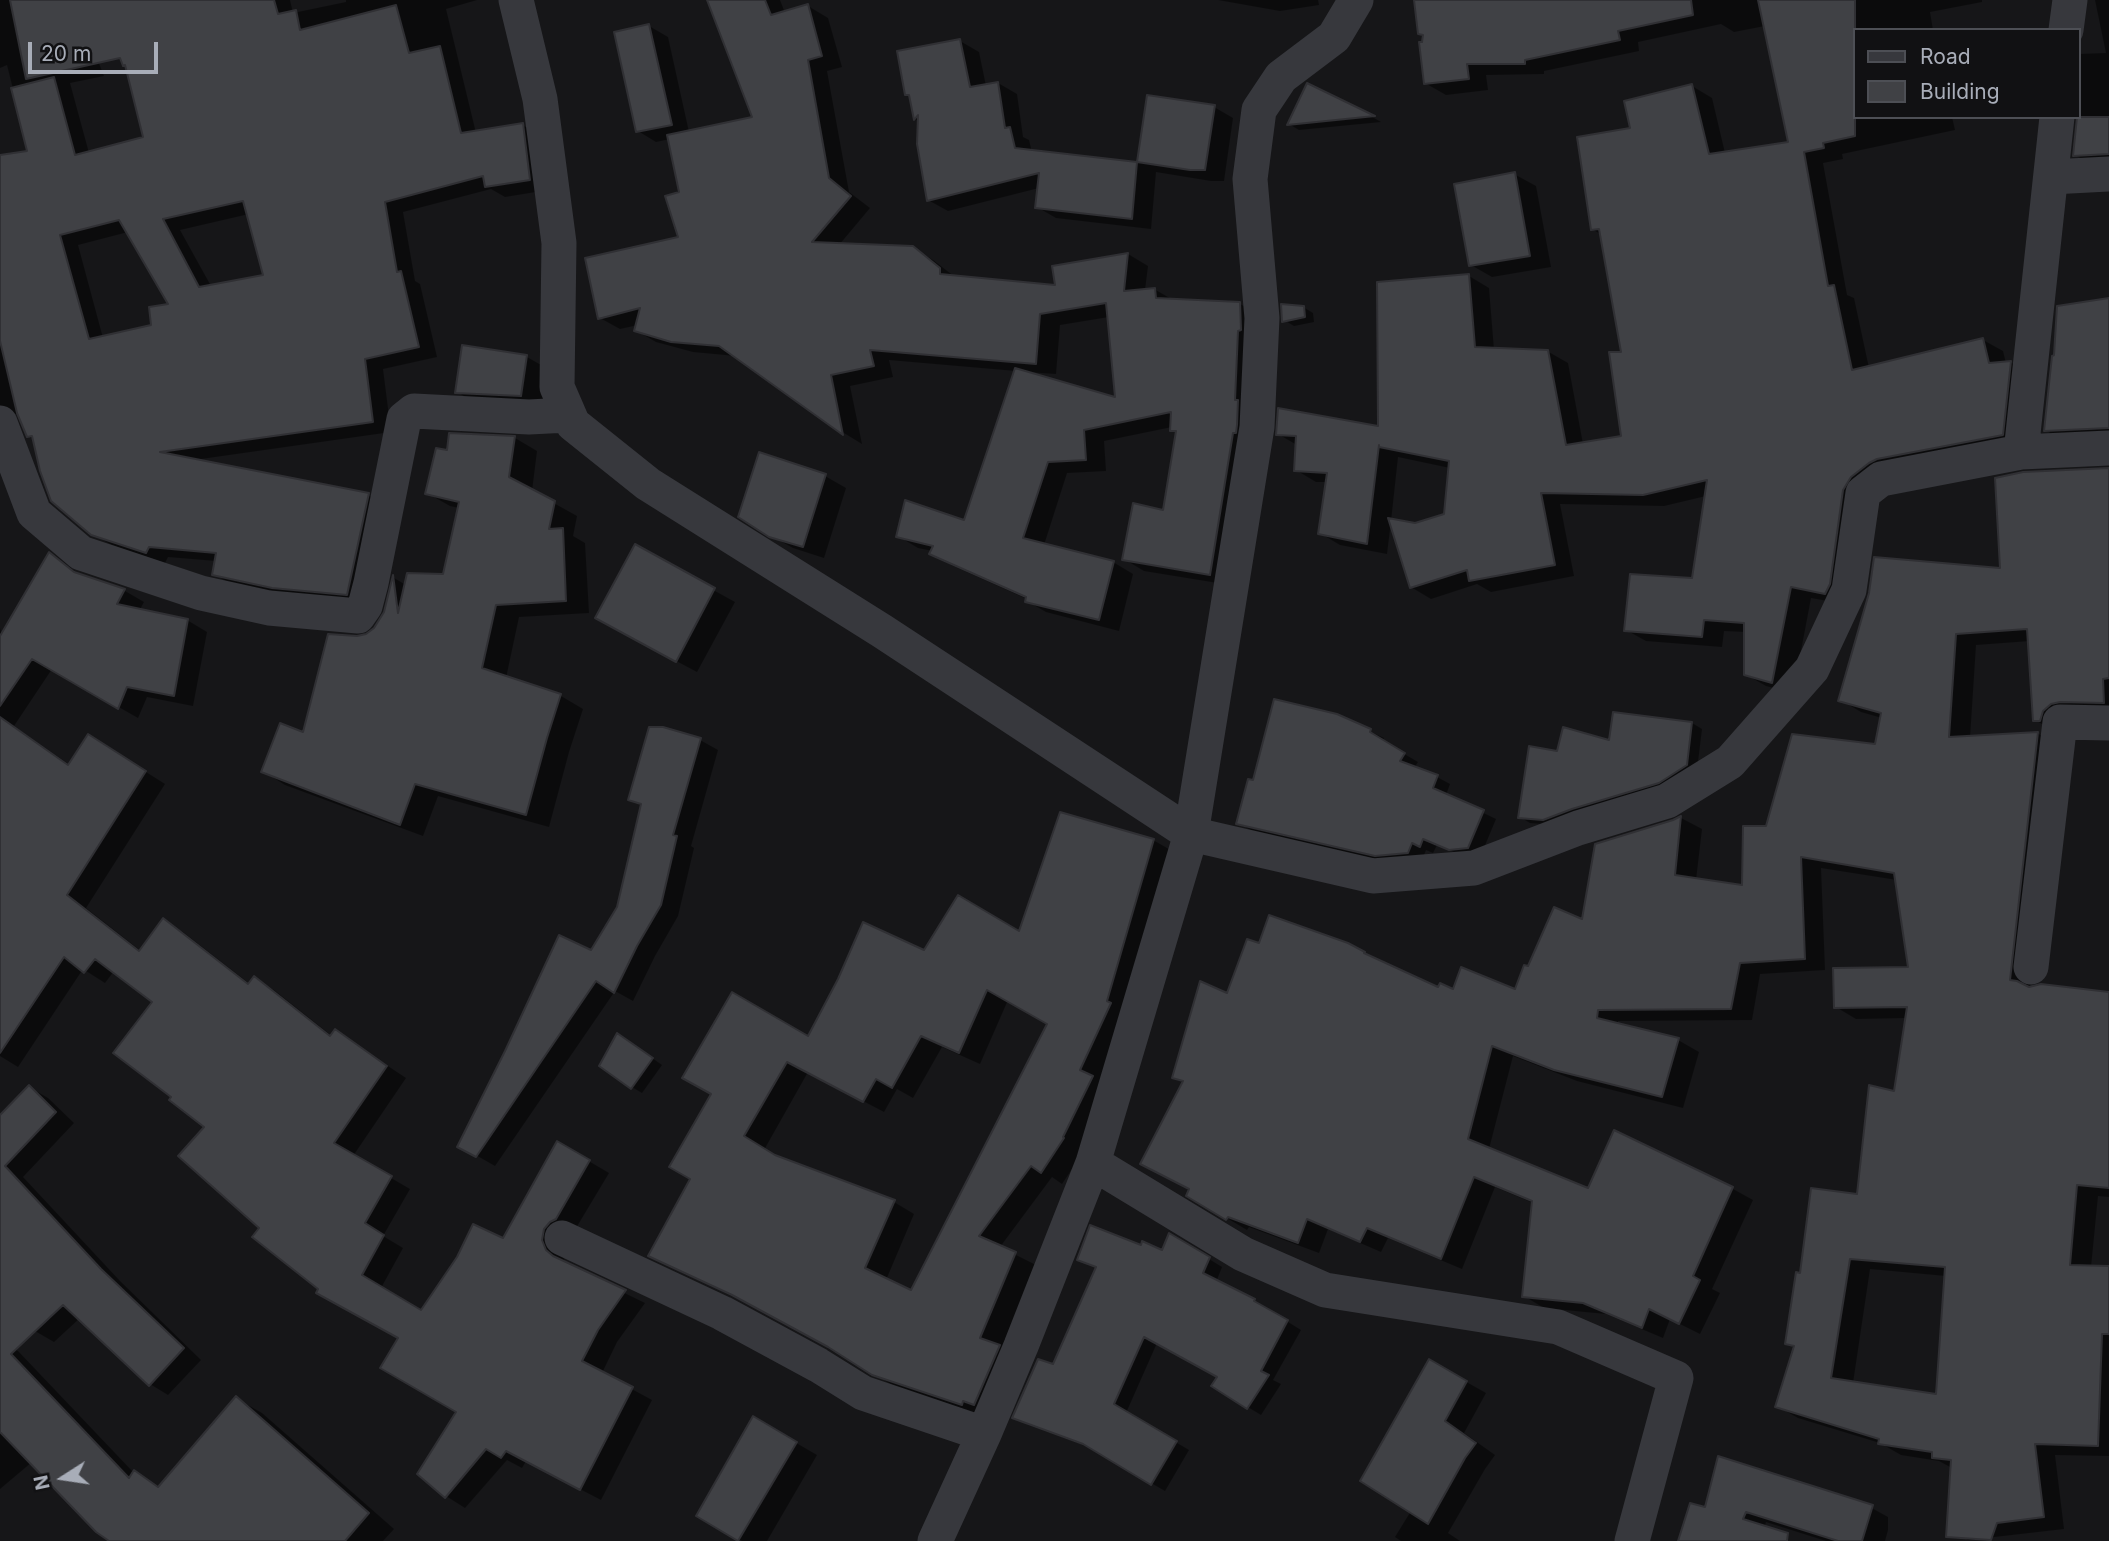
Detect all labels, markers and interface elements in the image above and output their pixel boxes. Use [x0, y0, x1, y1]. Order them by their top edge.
scale bar [32, 28, 161, 72]
legend [1854, 28, 2081, 119]
text: 20 m [41, 41, 91, 66]
text: Road [1920, 44, 1971, 69]
text: Building [1920, 79, 2000, 104]
north arrow [28, 1443, 98, 1513]
text: N [29, 1473, 55, 1492]

